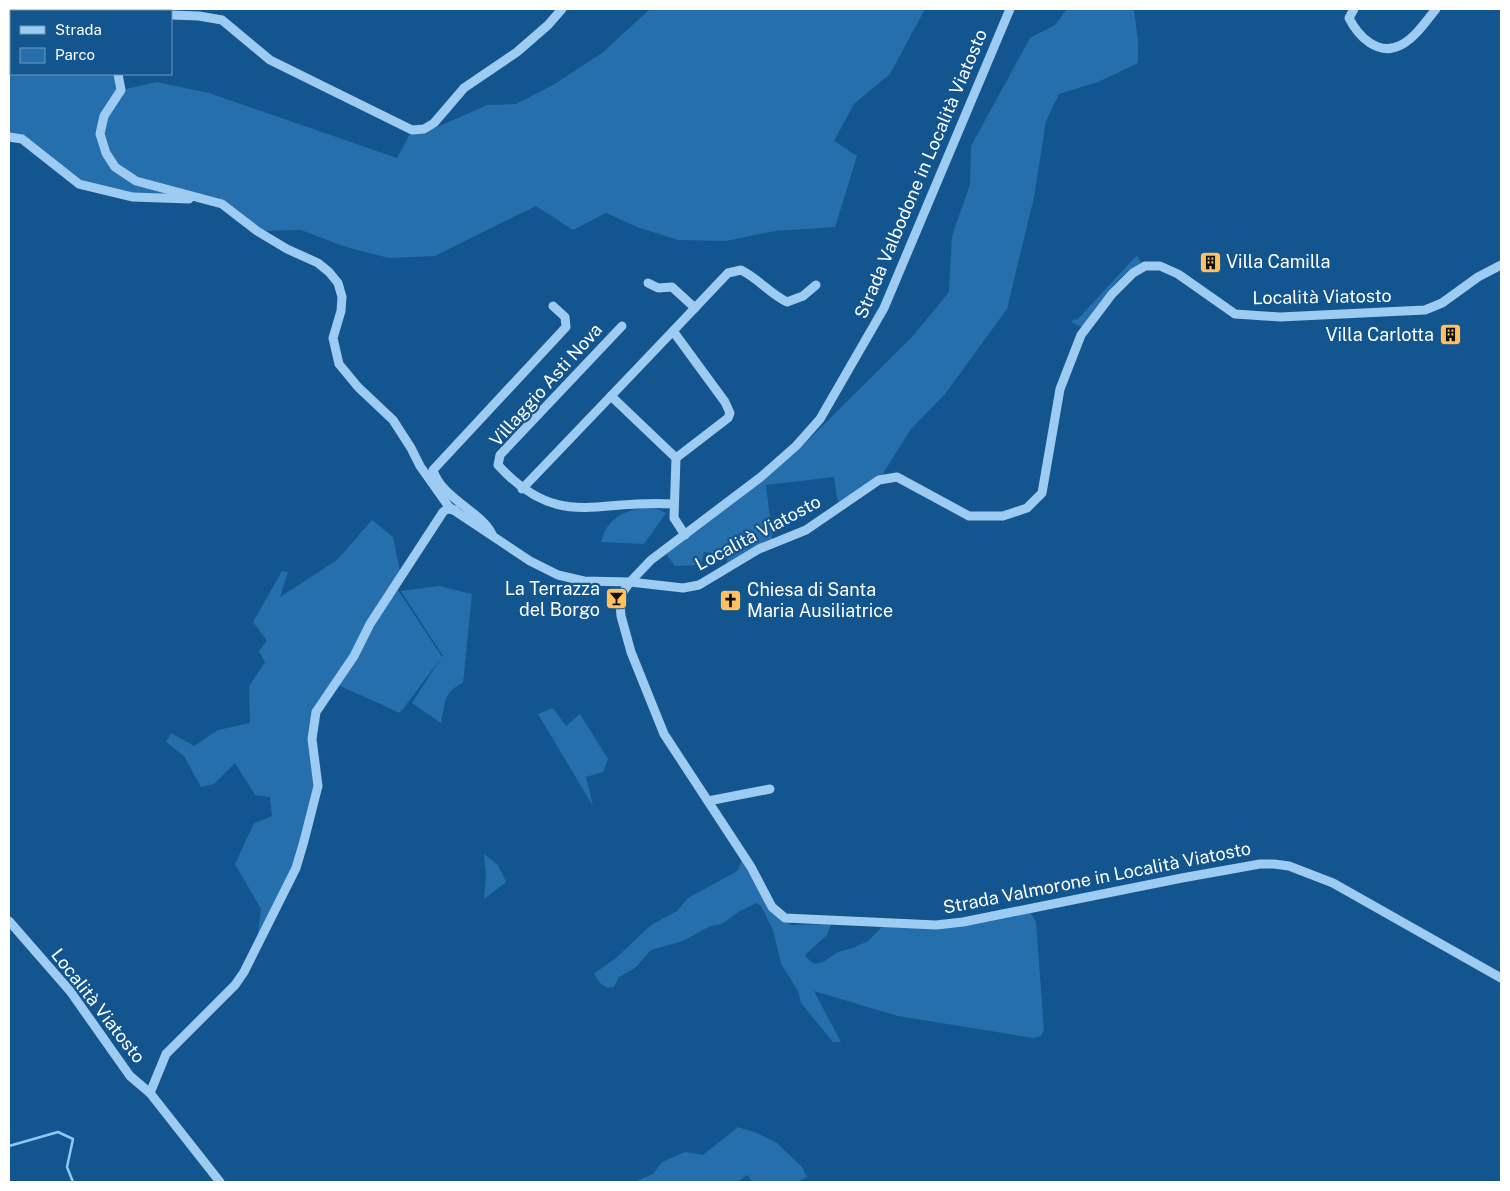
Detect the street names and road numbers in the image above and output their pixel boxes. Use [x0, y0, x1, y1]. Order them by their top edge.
street label: Strada Valbodone in Località Viatosto [850, 26, 991, 322]
street label: Località Viatosto [1252, 285, 1392, 308]
street label: Villaggio Asti Nova [485, 319, 606, 450]
street label: Località Viatosto [691, 491, 824, 575]
street label: Strada Valmorone in Località Viatosto [941, 837, 1253, 918]
street label: Località Viatosto [47, 944, 150, 1067]

